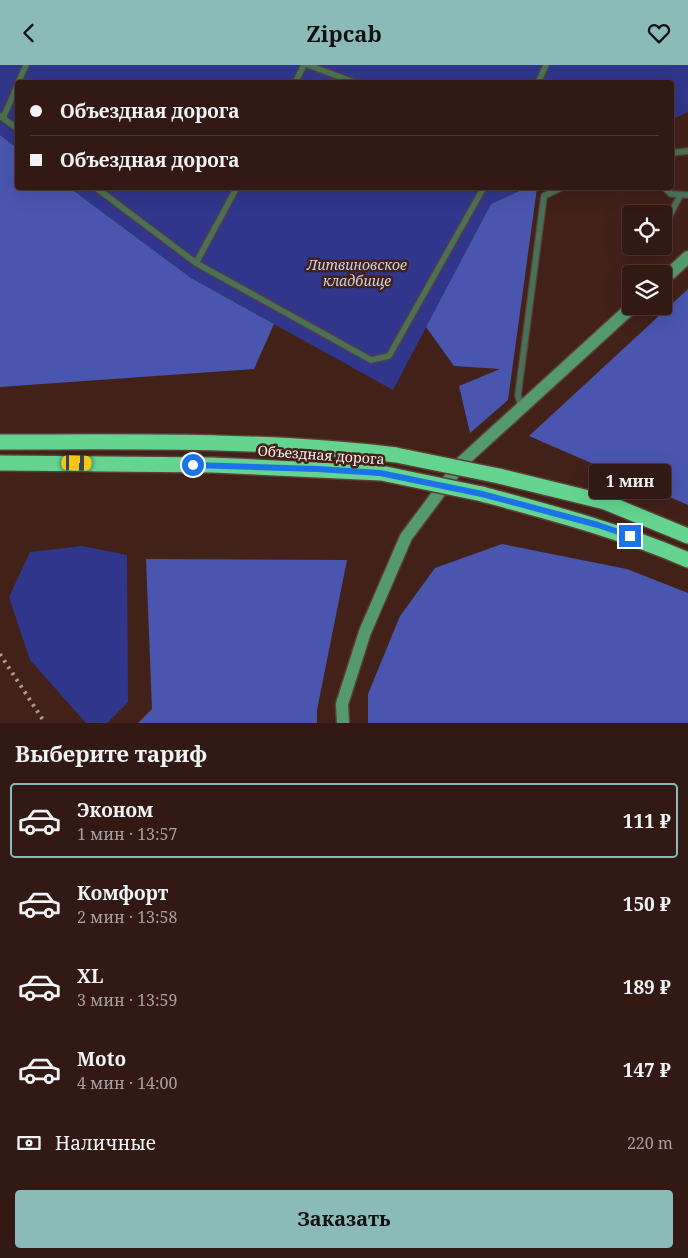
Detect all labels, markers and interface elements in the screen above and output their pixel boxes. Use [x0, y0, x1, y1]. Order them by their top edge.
text: Zipcab [306, 18, 382, 48]
icon: back [15, 19, 43, 47]
icon: heart [645, 19, 673, 47]
text: Объездная дорога [60, 98, 240, 124]
text: Объездная дорога [60, 147, 240, 173]
map controls [622, 205, 672, 315]
button: locate [622, 205, 672, 255]
park label: Литвиновское кладбище [306, 255, 407, 290]
button: layers [622, 265, 672, 315]
street label: Объездная дорога [257, 441, 385, 468]
route start [182, 454, 204, 476]
car [61, 455, 92, 471]
callout: 1 мин [589, 463, 671, 499]
text: 1 мин [606, 470, 654, 492]
route end [619, 525, 641, 547]
text: Выберите тариф [15, 738, 207, 768]
text: Эконом [77, 797, 153, 823]
icon: car [17, 798, 62, 843]
text: 111 ₽ [623, 808, 671, 834]
text: 1 мин · 13:57 [77, 823, 178, 845]
text: Комфорт [77, 880, 168, 906]
icon: car [17, 881, 62, 926]
text: 150 ₽ [623, 891, 671, 917]
text: 2 мин · 13:58 [77, 906, 178, 928]
text: XL [77, 963, 103, 989]
icon: car [17, 964, 62, 1009]
text: 189 ₽ [623, 974, 671, 1000]
text: 3 мин · 13:59 [77, 989, 178, 1011]
text: Moto [77, 1046, 126, 1072]
icon: car [17, 1047, 62, 1092]
text: 147 ₽ [623, 1057, 671, 1083]
text: 4 мин · 14:00 [77, 1072, 178, 1094]
icon: cash [15, 1129, 43, 1157]
text: Наличные [55, 1130, 156, 1156]
text: 220 m [627, 1132, 673, 1154]
button: Заказать [15, 1190, 673, 1248]

